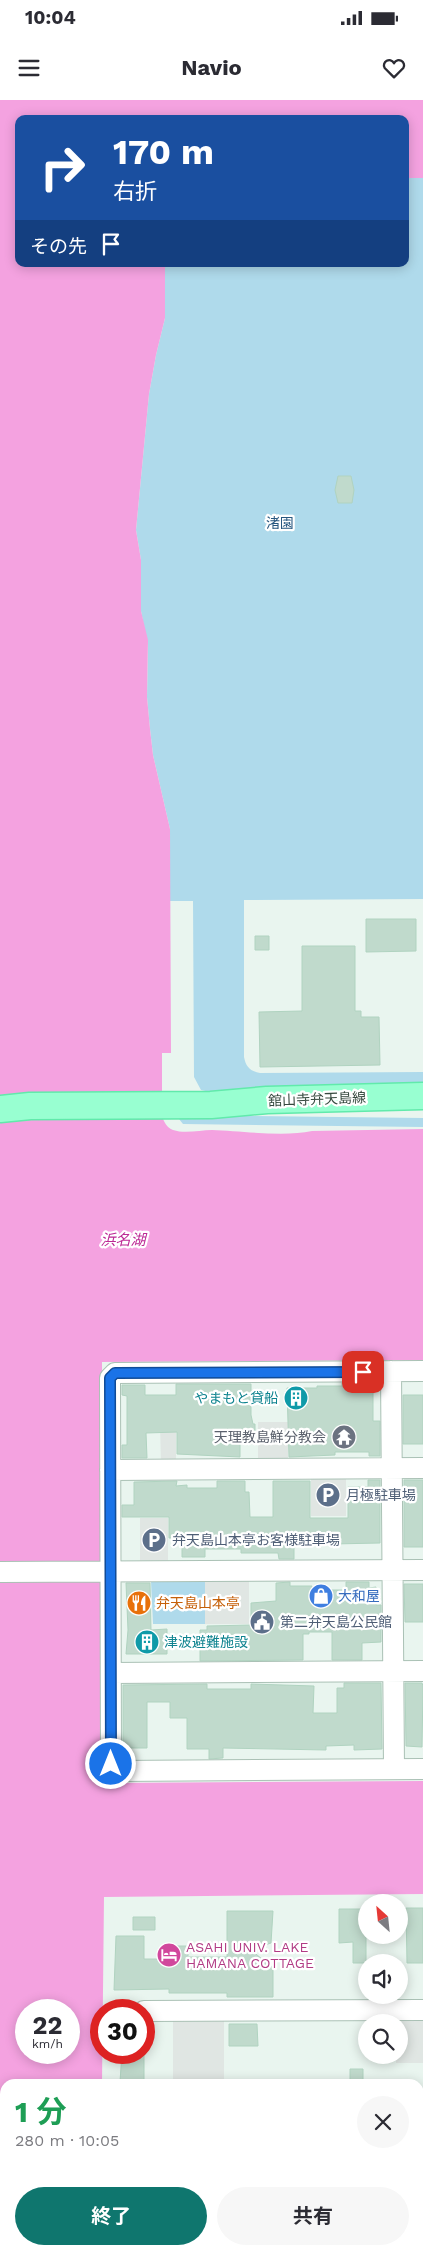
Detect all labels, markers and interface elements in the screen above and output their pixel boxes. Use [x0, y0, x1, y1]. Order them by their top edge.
text: 10:04 [25, 6, 76, 29]
icon: menu [15, 54, 43, 82]
icon: heart [380, 54, 408, 82]
text: Navio [181, 55, 242, 80]
text: 170 m [113, 131, 214, 173]
icon: right [30, 135, 95, 200]
text: 右折 [113, 179, 157, 204]
icon: arrive [97, 230, 125, 258]
text: その先 [30, 235, 87, 258]
park label: 渚園 [266, 515, 294, 531]
street label: 舘山寺弁天島線 [268, 1089, 366, 1109]
water label: 浜名湖 [100, 1231, 147, 1249]
pin [342, 1351, 384, 1393]
icon: arrive [349, 1358, 377, 1386]
building icon: やまもと貸船 [283, 1385, 309, 1411]
place label: やまもと貸船 [194, 1390, 278, 1406]
temple icon: 天理教島鮮分教会 [331, 1424, 357, 1450]
place label: 天理教島鮮分教会 [214, 1429, 326, 1445]
parking icon: 月極駐車場 [315, 1482, 341, 1508]
place label: 月極駐車場 [346, 1487, 416, 1503]
parking icon: 弁天島山本亭お客様駐車場 [141, 1527, 167, 1553]
place label: 弁天島山本亭お客様駐車場 [172, 1532, 340, 1548]
shop icon: 大和屋 [308, 1583, 334, 1609]
place label: 大和屋 [338, 1588, 380, 1604]
restaurant icon: 弁天島山本亭 [126, 1590, 152, 1616]
place label: 弁天島山本亭 [156, 1595, 240, 1611]
public building icon: 第二弁天島公民館 [249, 1609, 275, 1635]
place label: 第二弁天島公民館 [280, 1614, 392, 1630]
building icon: 津波避難施設 [134, 1629, 160, 1655]
place label: 津波避難施設 [164, 1634, 248, 1650]
position arrow [84, 1737, 136, 1789]
north arrow [358, 1894, 408, 1944]
map controls [358, 1894, 408, 2064]
place label: ASAHI UNIV. LAKE HAMANA COTTAGE [186, 1939, 314, 1971]
hotel icon: ASAHI UNIV. LAKE HAMANA COTTAGE [156, 1942, 182, 1968]
button: sound [358, 1954, 408, 2004]
speed limit sign: 30 [90, 1999, 155, 2064]
text: 22 [33, 2011, 62, 2040]
button: search [358, 2014, 408, 2064]
text: km/h [32, 2037, 63, 2051]
text: 1 分 [15, 2094, 67, 2129]
button: close [357, 2096, 409, 2148]
text: 280 m · 10:05 [15, 2131, 119, 2150]
button: 終了 [15, 2187, 207, 2245]
button: 共有 [217, 2187, 409, 2245]

